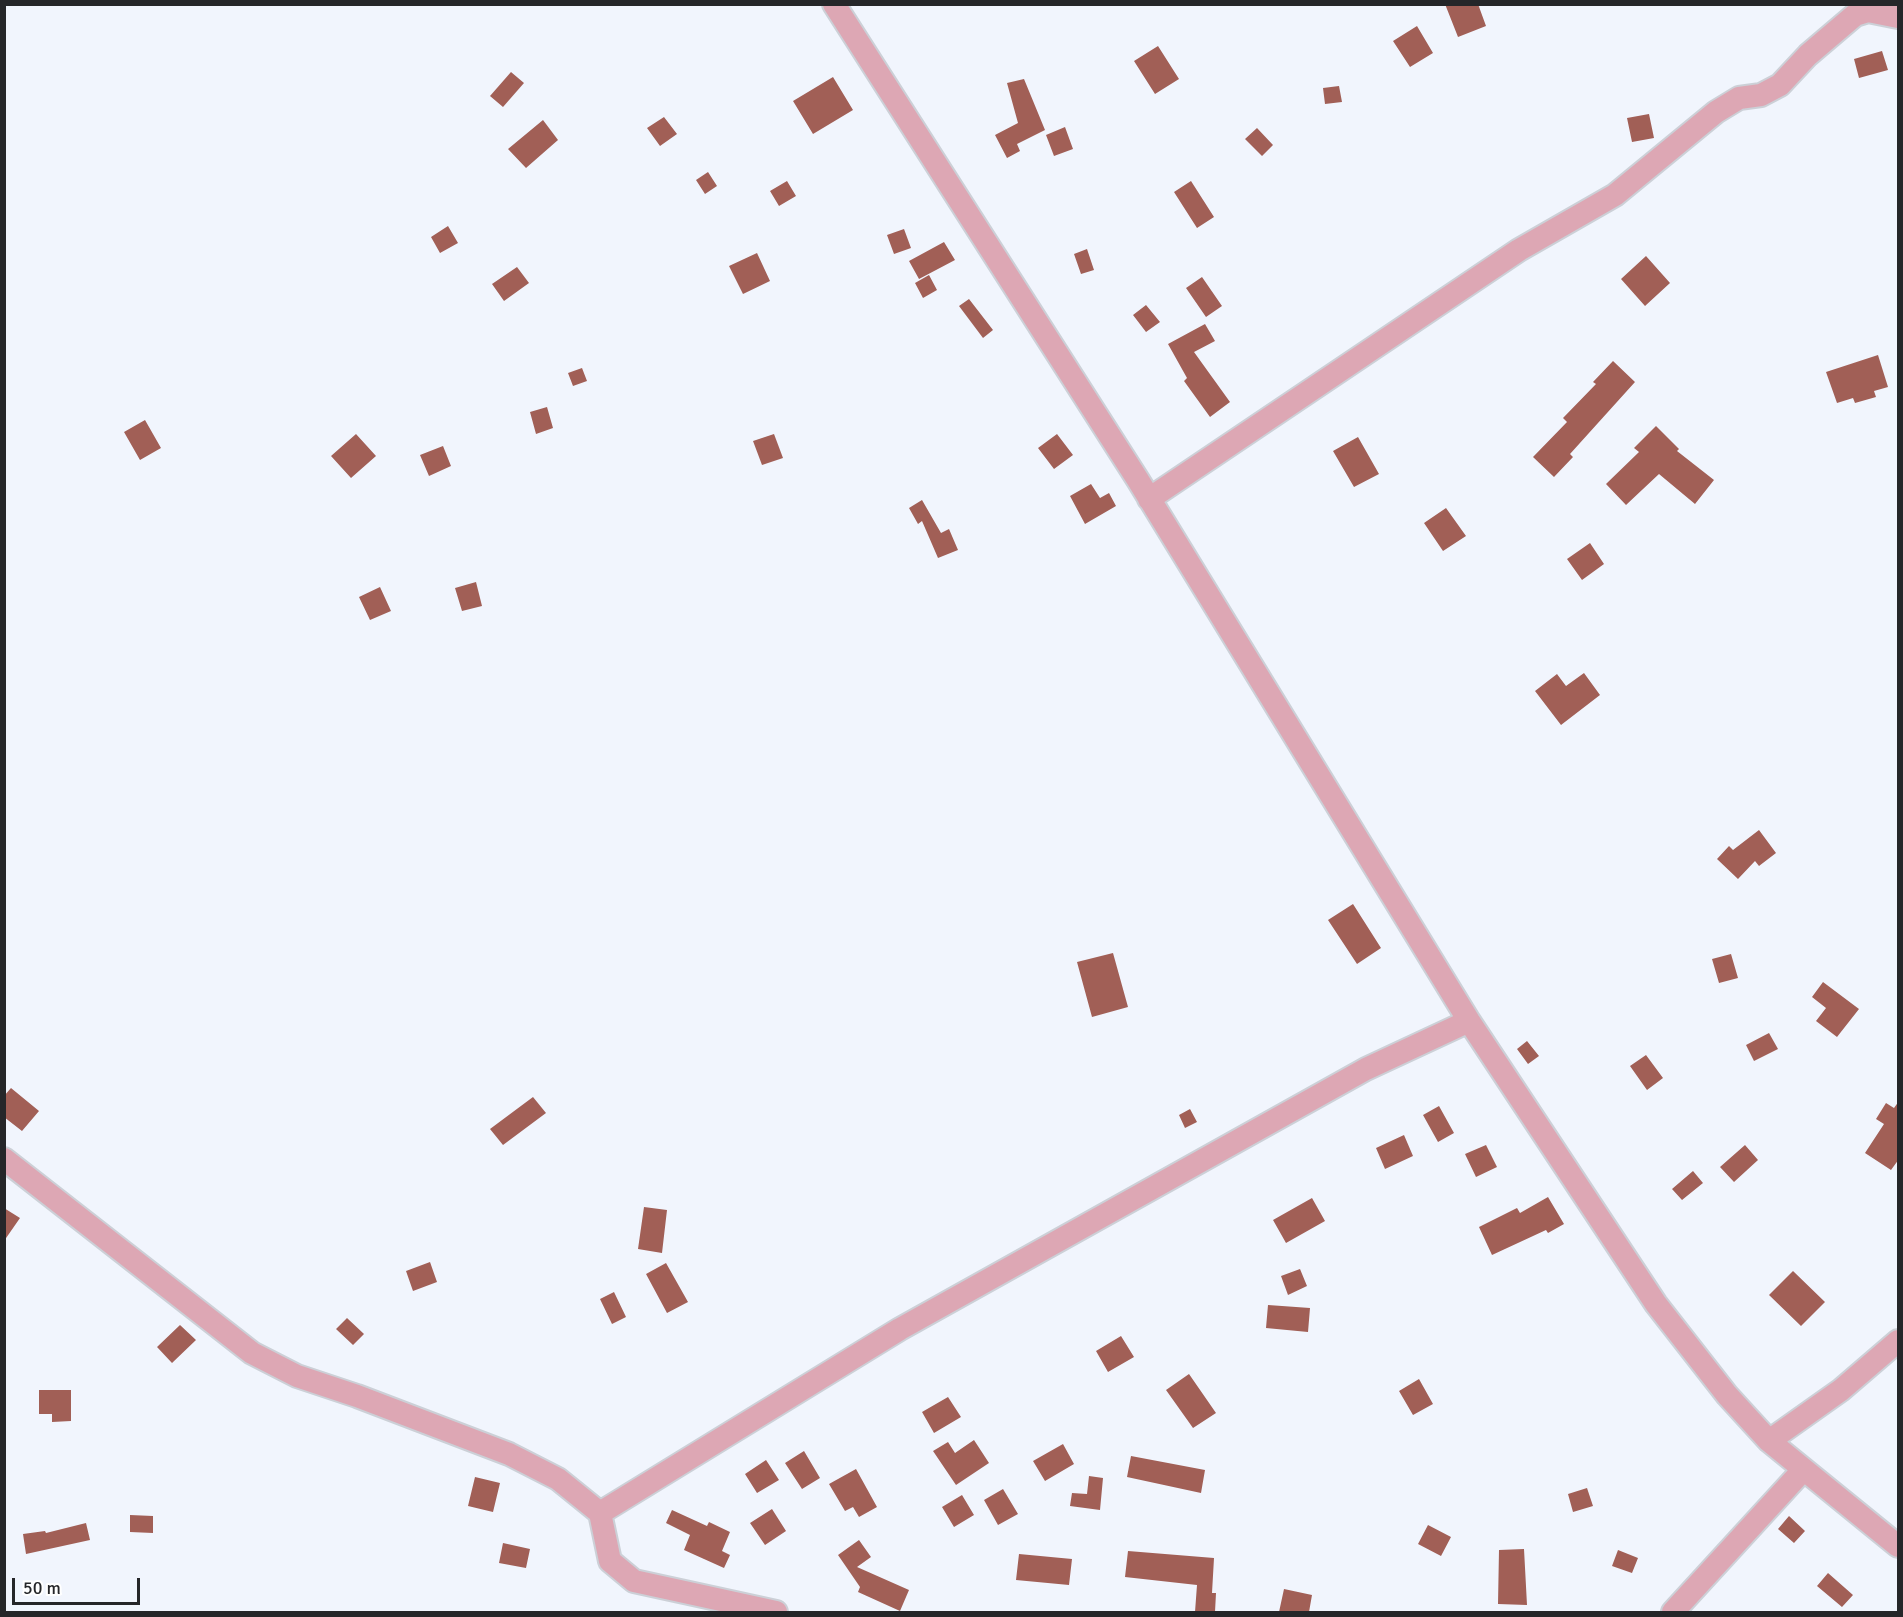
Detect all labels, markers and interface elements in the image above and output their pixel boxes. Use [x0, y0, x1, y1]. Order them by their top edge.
scale bar [15, 1566, 142, 1604]
text: 50 m [23, 1577, 61, 1599]

